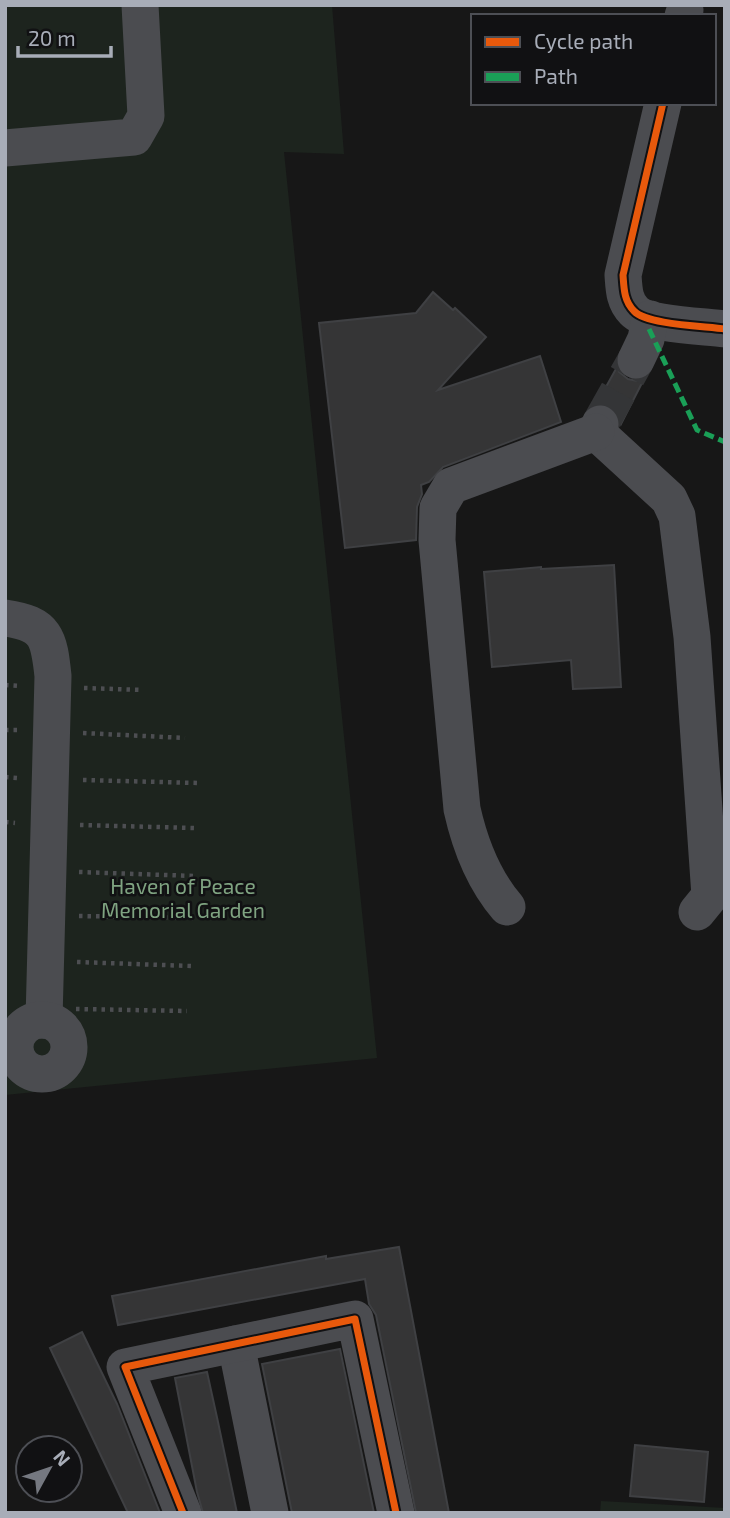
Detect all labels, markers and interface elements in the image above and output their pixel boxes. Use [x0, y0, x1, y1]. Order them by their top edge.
scale bar [18, 14, 110, 58]
legend [471, 14, 716, 105]
text: 20 m [28, 25, 76, 50]
text: Cycle path [534, 28, 633, 53]
text: Path [534, 63, 578, 88]
park label: Haven of Peace Memorial Garden [101, 873, 265, 922]
north arrow [14, 1434, 84, 1504]
text: N [49, 1445, 76, 1470]

